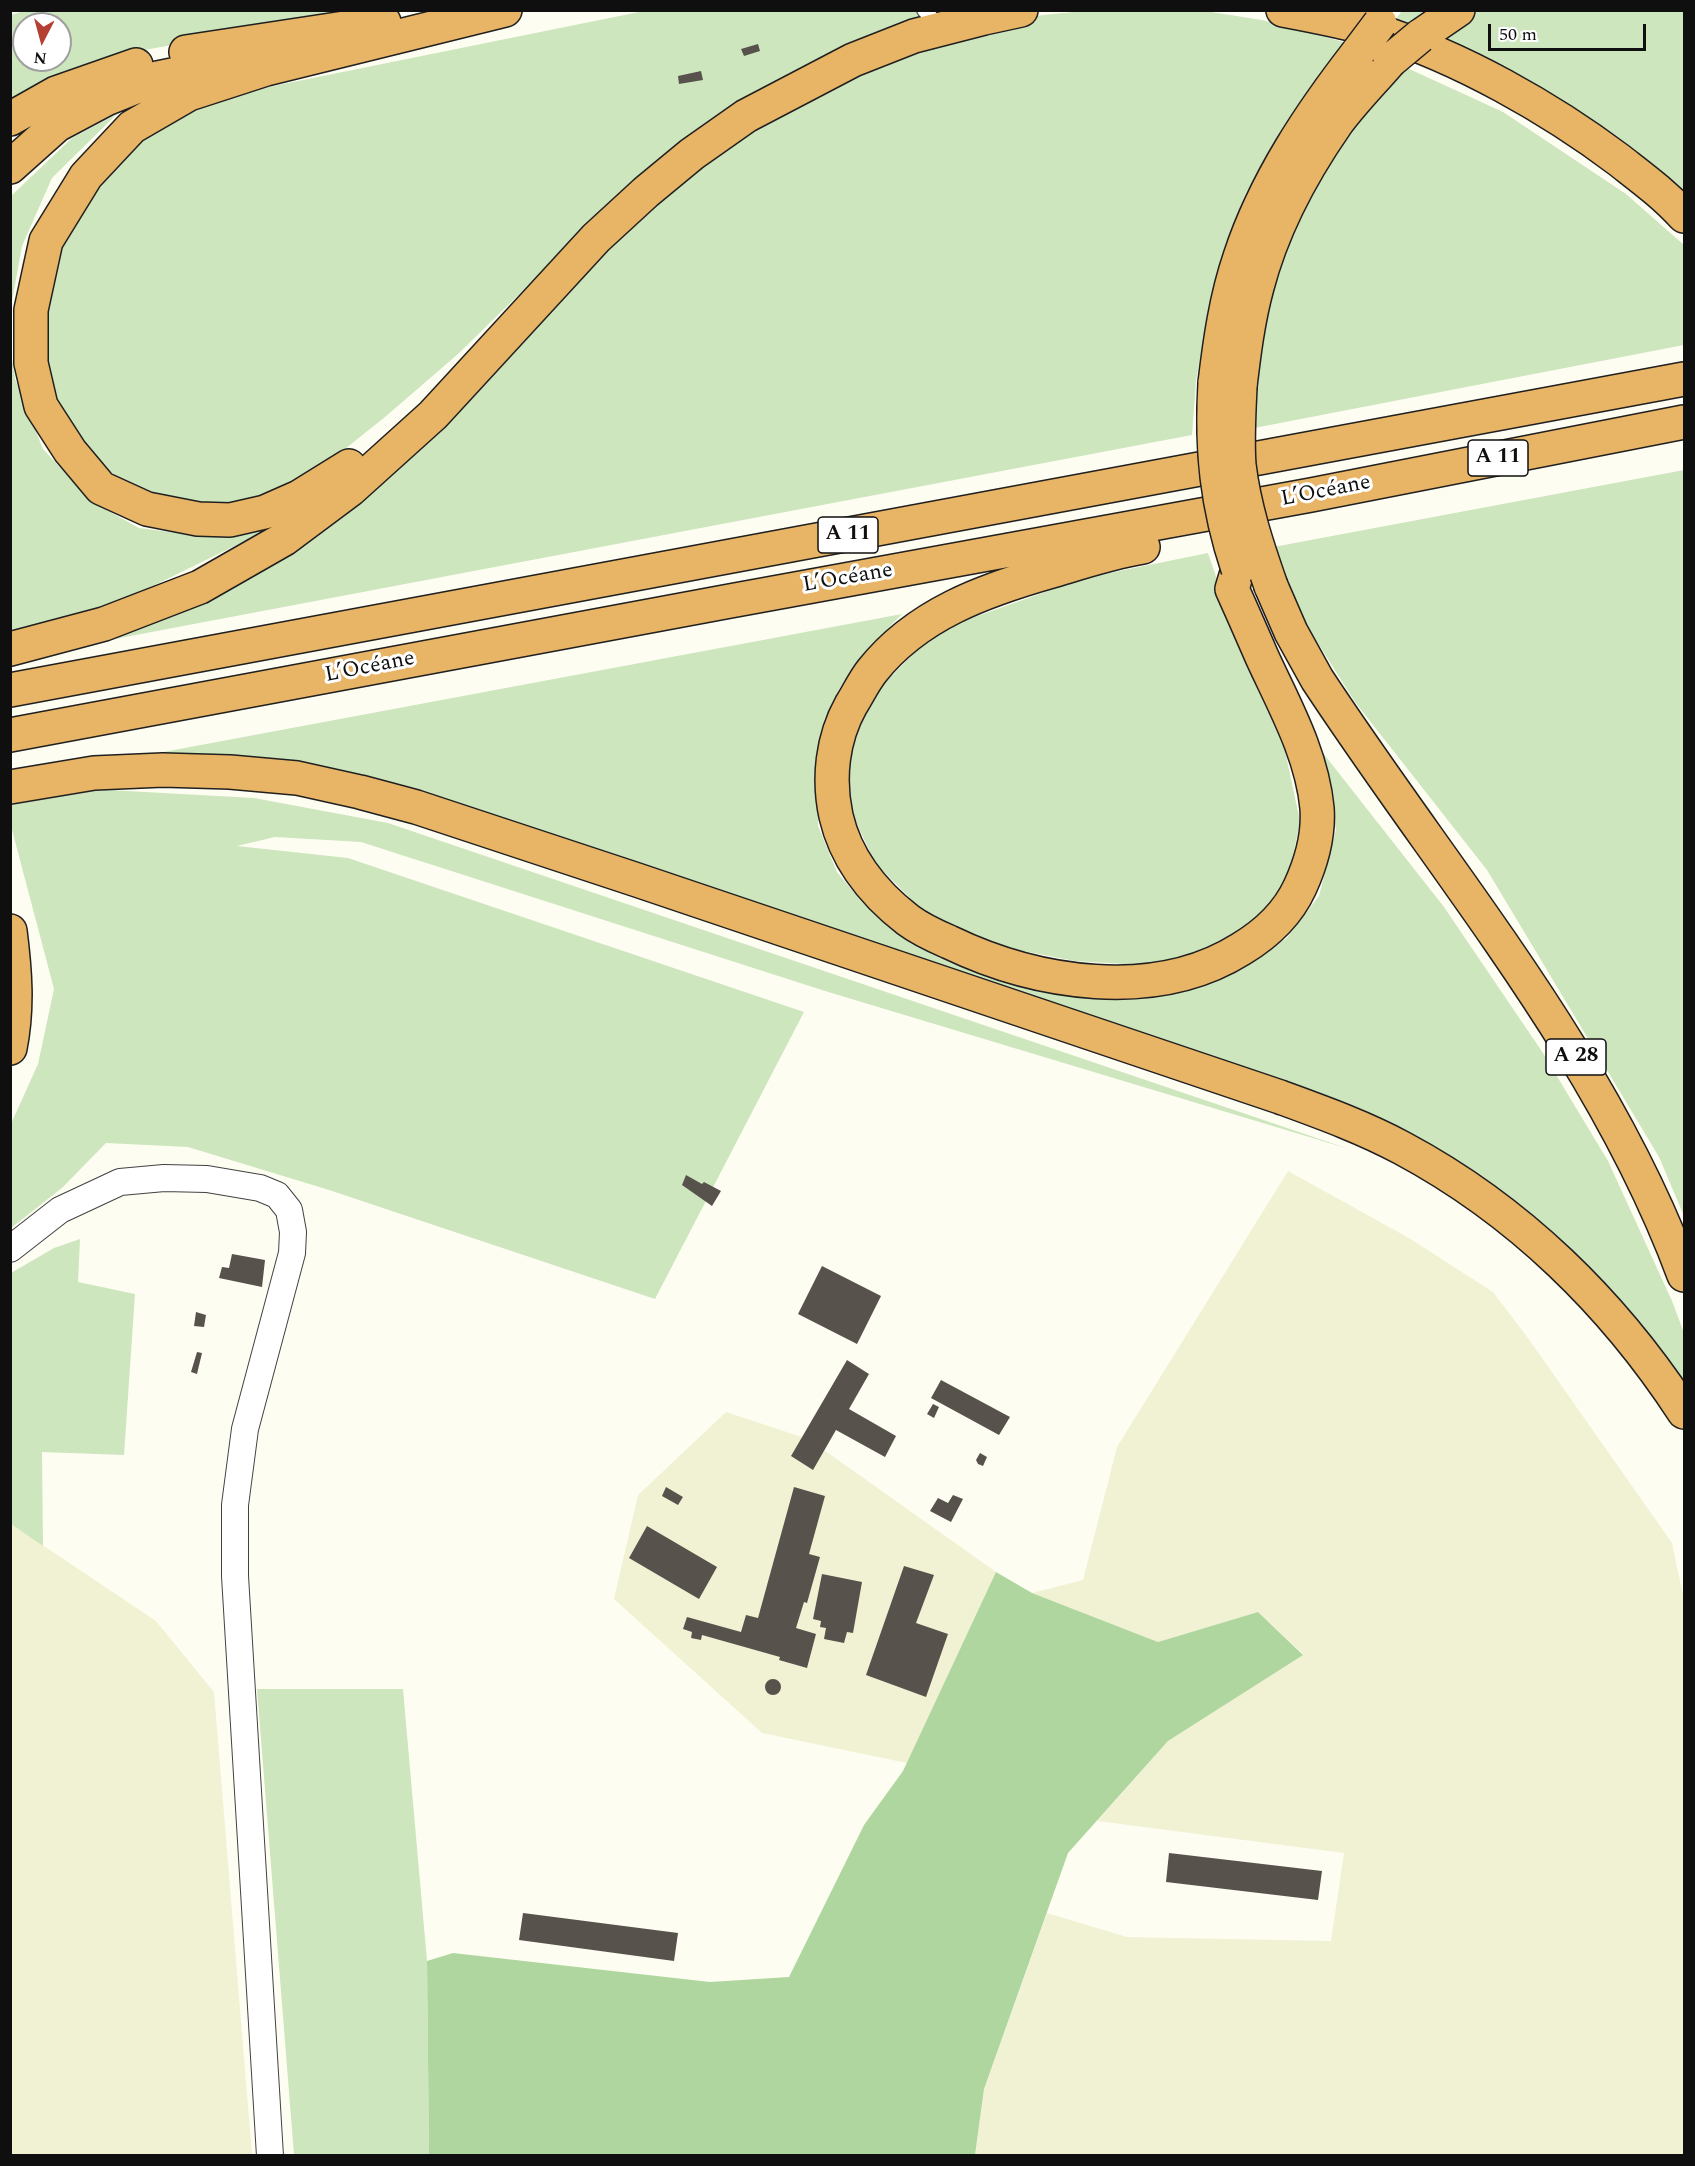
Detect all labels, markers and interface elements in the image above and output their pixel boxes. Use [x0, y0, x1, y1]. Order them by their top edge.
north arrow [12, 12, 72, 72]
scale bar [1491, 12, 1648, 50]
text: 50 m [1499, 21, 1537, 48]
text: N [33, 45, 48, 71]
road number: A 11 [1468, 440, 1528, 476]
street label: L’Océane [1279, 470, 1373, 514]
road number: A 11 [818, 517, 878, 553]
street label: L’Océane [801, 558, 895, 600]
street label: L’Océane [323, 646, 417, 690]
road number: A 28 [1546, 1039, 1606, 1075]

